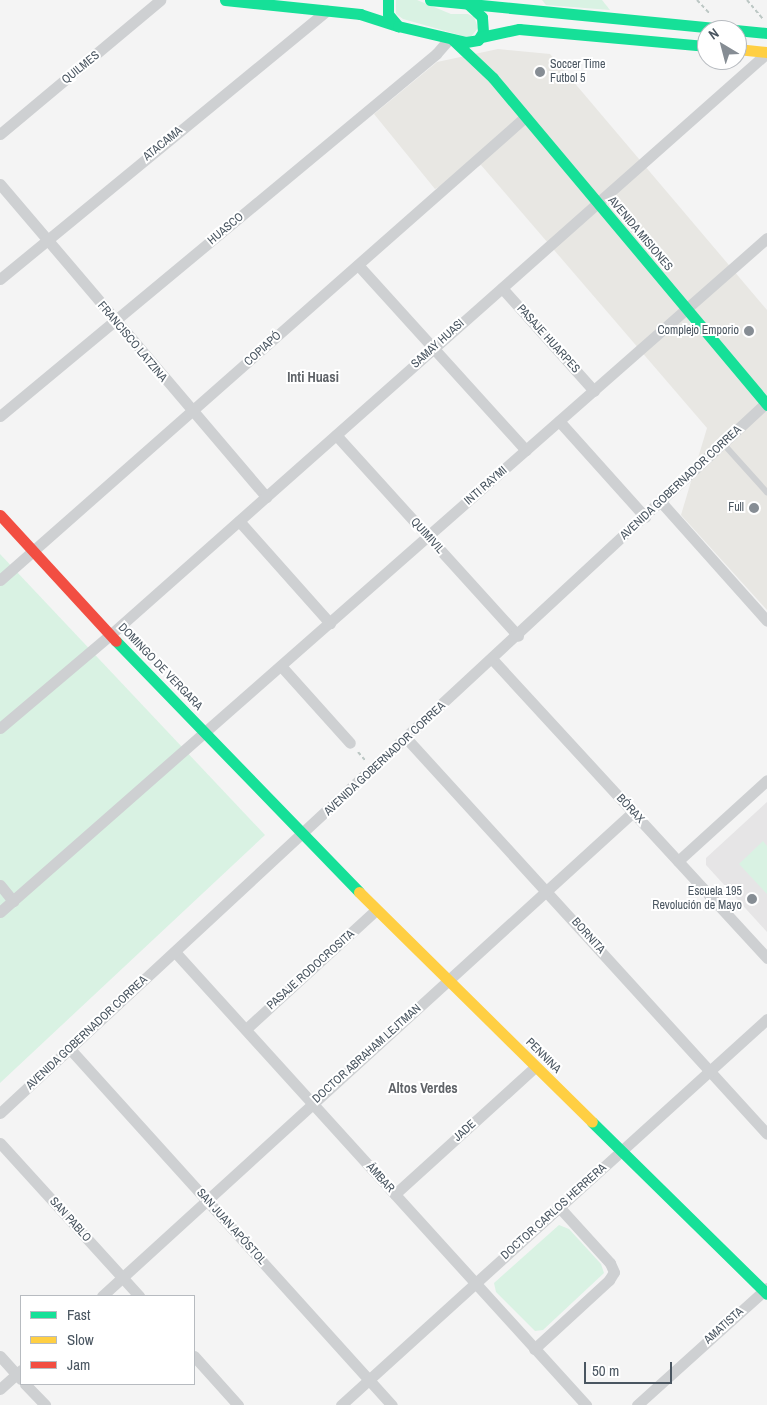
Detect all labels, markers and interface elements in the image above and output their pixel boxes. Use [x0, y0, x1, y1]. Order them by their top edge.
north arrow [697, 20, 747, 70]
text: N [705, 24, 722, 44]
street label: QUILMES [59, 48, 103, 88]
place label: Soccer Time Futbol 5 [550, 58, 606, 86]
marker: Soccer Time Futbol 5 [534, 66, 546, 78]
street label: ATACAMA [141, 124, 185, 164]
street label: AVENIDA MISIONES [604, 194, 676, 274]
street label: HUASCO [205, 210, 247, 248]
street label: FRANCISCO LATZINA [94, 299, 170, 385]
street label: PASAJE HUARPES [513, 302, 583, 376]
street label: SAMAY HUASI [408, 316, 468, 372]
place label: Complejo Emporio [658, 324, 739, 338]
marker: Complejo Emporio [743, 325, 755, 337]
street label: COPIAPÓ [242, 329, 284, 369]
district label: Inti Huasi [287, 369, 339, 385]
street label: AVENIDA GOBERNADOR CORREA [617, 423, 745, 543]
street label: INTI RAYMI [462, 464, 510, 508]
place label: Full [728, 501, 744, 515]
marker: Full [748, 502, 760, 514]
street label: QUIMIVIL [407, 515, 447, 557]
street label: DOMINGO DE VERGARA [115, 621, 205, 713]
street label: AVENIDA GOBERNADOR CORREA [321, 699, 449, 819]
street label: BÓRAX [613, 791, 647, 827]
place label: Escuela 195 Revolución de Mayo [652, 885, 742, 913]
marker: Escuela 195 Revolución de Mayo [746, 893, 758, 905]
street label: BORNITA [568, 915, 608, 957]
street label: PASAJE RODOCROSITA [264, 927, 358, 1013]
street label: AVENIDA GOBERNADOR CORREA [23, 973, 151, 1093]
street label: DOCTOR ABRAHAM LEJTMAN [310, 1001, 424, 1107]
street label: PENNINA [522, 1035, 564, 1077]
district label: Altos Verdes [388, 1080, 458, 1096]
street label: JADE [451, 1117, 479, 1145]
street label: ÁMBAR [363, 1160, 397, 1196]
street label: DOCTOR CARLOS HERRERA [498, 1161, 610, 1263]
street label: SAN JUAN APÓSTOL [193, 1186, 269, 1268]
street label: SAN PABLO [46, 1195, 94, 1245]
legend [20, 1295, 195, 1385]
text: Fast [67, 1304, 90, 1325]
street label: AMATISTA [701, 1305, 747, 1347]
text: Slow [67, 1329, 94, 1350]
scale bar [587, 1352, 674, 1384]
text: Jam [67, 1354, 90, 1375]
text: 50 m [592, 1360, 619, 1381]

